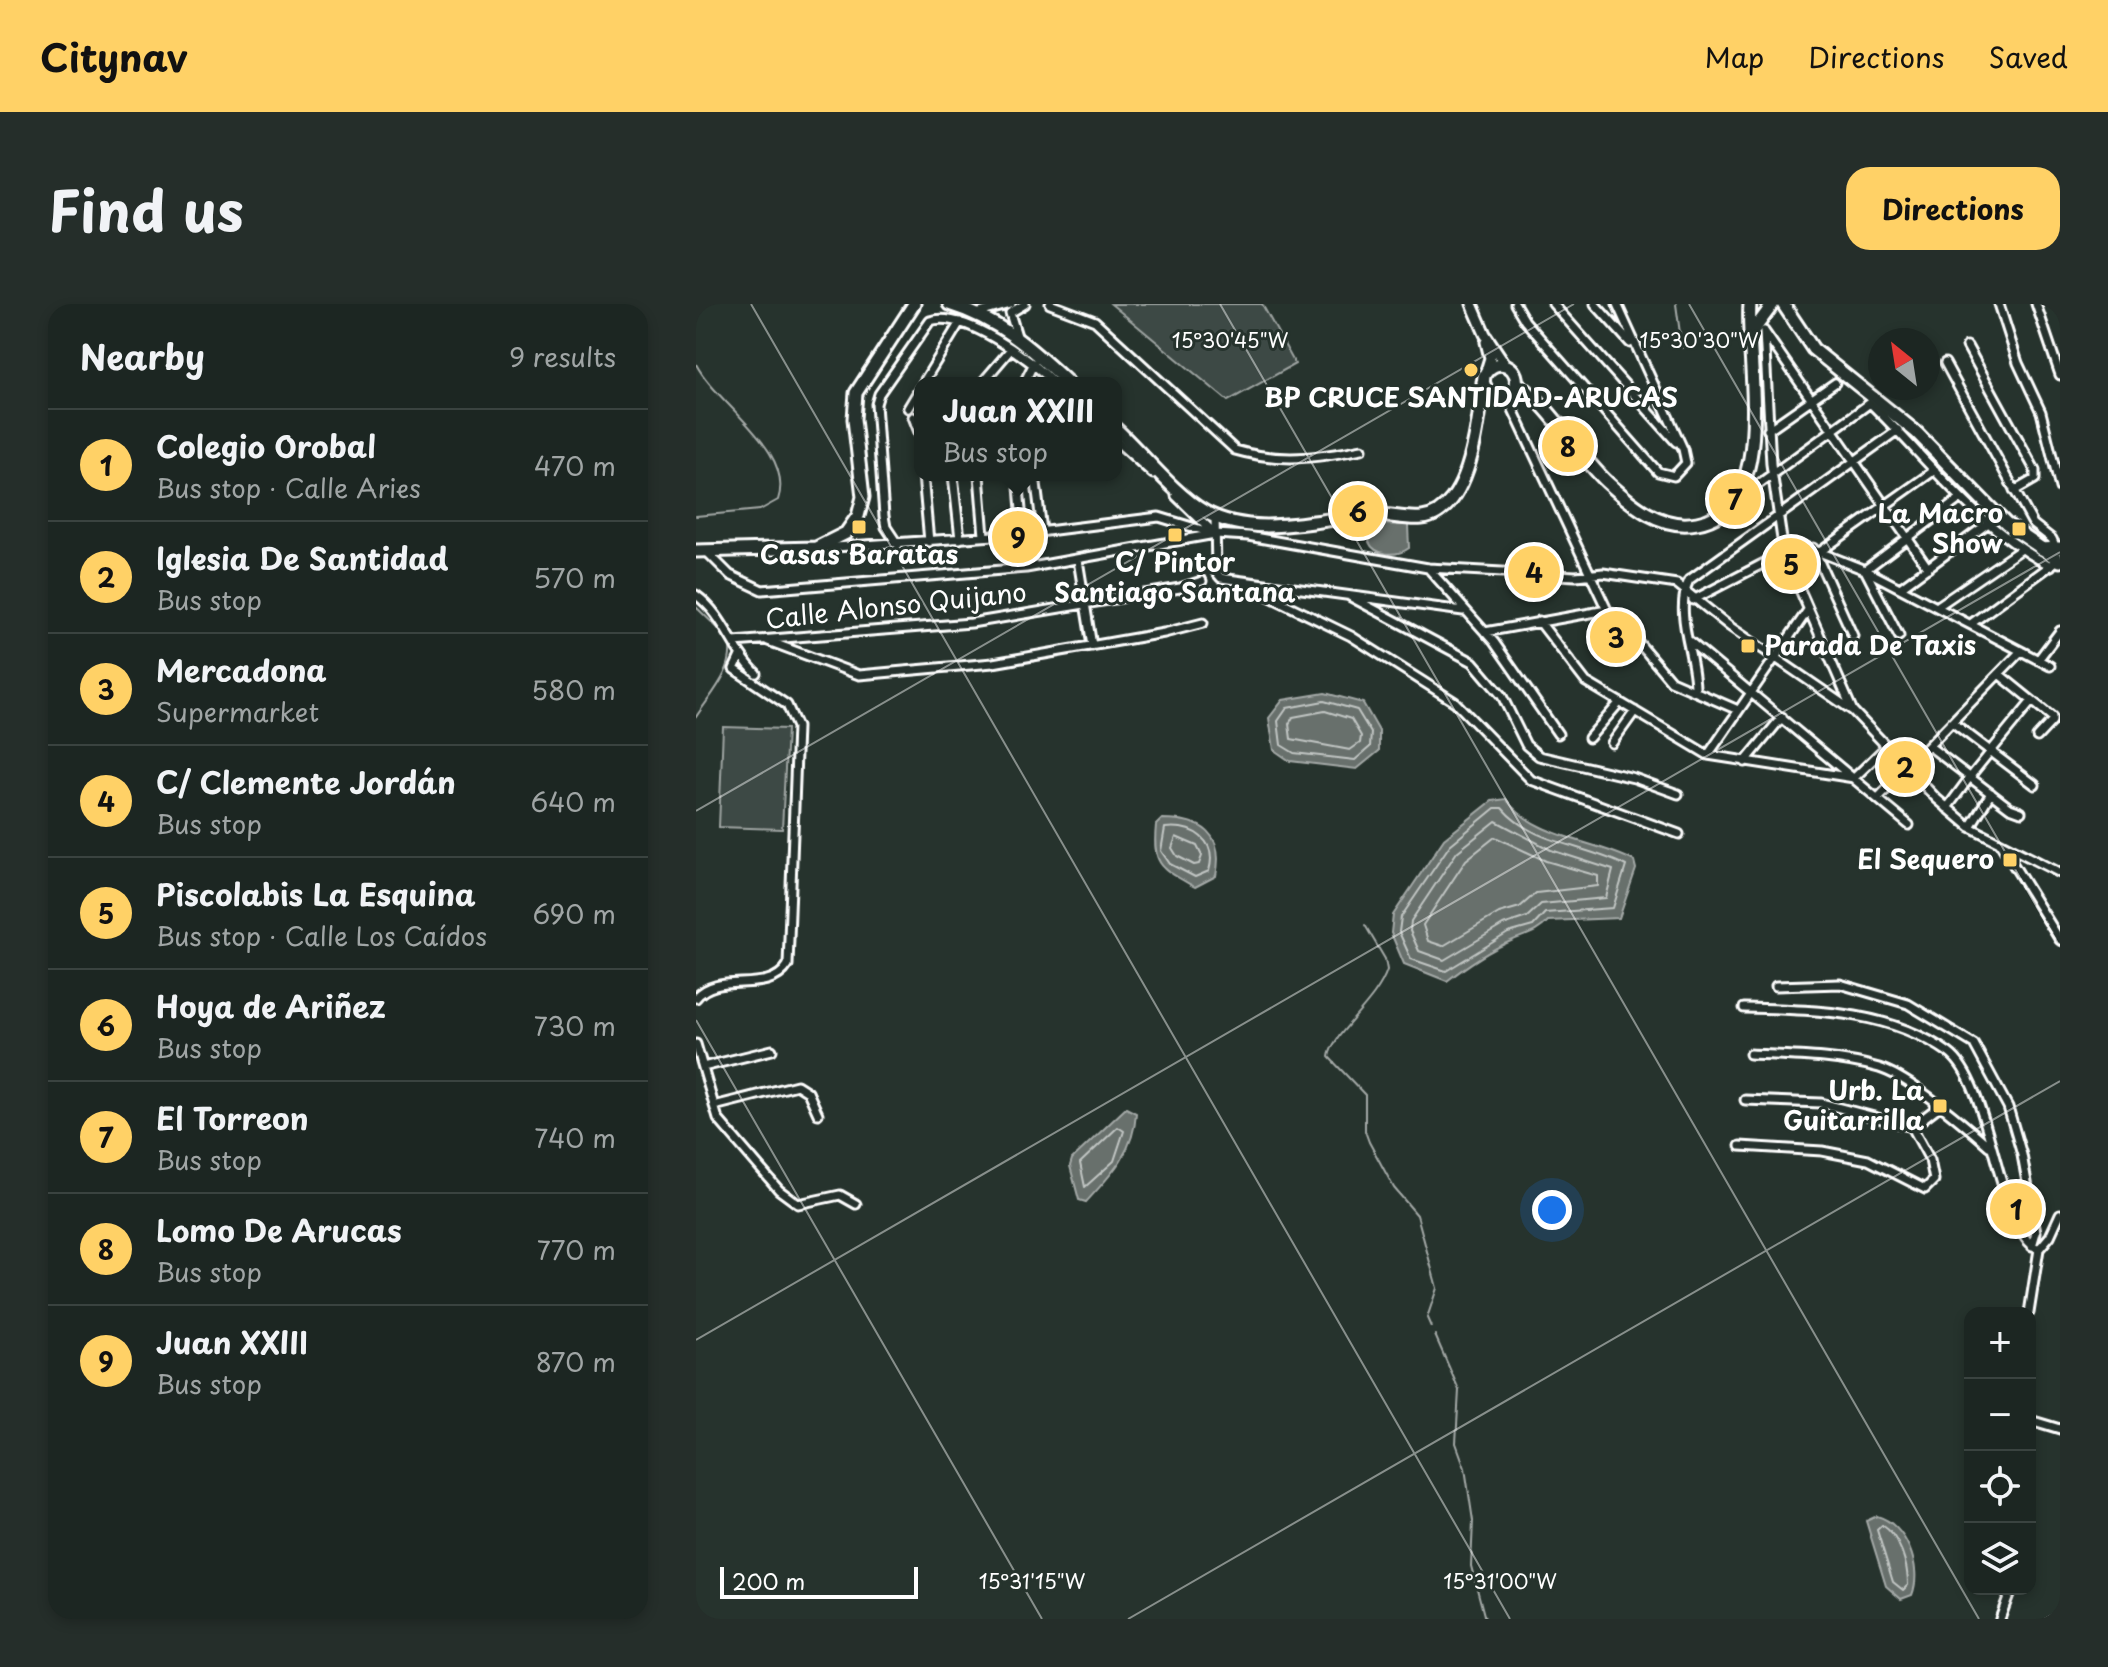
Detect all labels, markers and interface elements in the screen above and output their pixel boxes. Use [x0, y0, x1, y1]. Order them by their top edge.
text: Citynav [40, 28, 188, 85]
text: Map [1705, 35, 1764, 78]
text: Directions [1808, 35, 1945, 78]
text: Saved [1989, 35, 2068, 78]
text: Find us [48, 166, 244, 251]
button: Directions [1846, 167, 2060, 250]
text: 15°30'45"W [1172, 325, 1289, 355]
text: 15°30'30"W [1640, 325, 1759, 355]
north arrow [1868, 328, 1940, 400]
text: Nearby [80, 330, 205, 382]
text: 9 results [509, 337, 616, 376]
marker: BP CRUCE SANTIDAD-ARUCAS [1462, 361, 1480, 379]
popup [914, 377, 1122, 481]
place label: BP CRUCE SANTIDAD-ARUCAS [1264, 377, 1678, 416]
text: Juan XXIII [942, 387, 1094, 432]
pin: 8 [1542, 416, 1594, 476]
text: Colegio Orobal [156, 423, 376, 468]
text: Bus stop [942, 432, 1048, 471]
text: 1 [100, 446, 112, 485]
text: 470 m [534, 446, 616, 485]
text: Bus stop · Calle Aries [156, 468, 421, 507]
pin: 7 [1709, 469, 1761, 529]
pin: 6 [1332, 481, 1384, 541]
place label: La Macro Show [1878, 493, 2003, 562]
pin: 9 [992, 507, 1044, 567]
marker: Casas Baratas [850, 518, 868, 536]
marker: La Macro Show [2010, 520, 2028, 538]
marker: C/ Pintor Santiago Santana [1166, 526, 1184, 544]
place label: Casas Baratas [760, 534, 959, 573]
pin: 5 [1765, 534, 1817, 594]
text: Iglesia De Santidad [156, 535, 448, 580]
place label: C/ Pintor Santiago Santana [1054, 542, 1296, 611]
pin: 4 [1508, 542, 1560, 602]
text: 2 [97, 558, 115, 597]
text: 570 m [533, 558, 616, 597]
street label: Calle Alonso Quijano [763, 571, 1028, 638]
text: Bus stop [156, 580, 262, 619]
pin: 3 [1590, 607, 1642, 667]
place label: Parada De Taxis [1764, 625, 1976, 664]
marker: Parada De Taxis [1739, 637, 1757, 655]
text: Mercadona [156, 647, 327, 692]
text: 3 [97, 670, 115, 709]
text: 580 m [531, 670, 616, 709]
text: Supermarket [156, 692, 319, 731]
pin: 2 [1879, 737, 1931, 797]
text: C/ Clemente Jordán [156, 759, 456, 804]
text: 4 [97, 782, 115, 821]
text: 640 m [530, 782, 616, 821]
text: Bus stop [156, 804, 262, 843]
place label: El Sequero [1857, 839, 1994, 878]
marker: El Sequero [2001, 851, 2019, 869]
text: Piscolabis La Esquina [156, 871, 476, 916]
text: 5 [98, 894, 114, 933]
text: 690 m [533, 894, 616, 933]
text: Bus stop · Calle Los Caídos [156, 916, 487, 955]
text: Hoya de Ariñez [156, 983, 386, 1028]
text: 6 [97, 1006, 115, 1045]
text: 730 m [534, 1006, 616, 1045]
text: Bus stop [156, 1028, 262, 1067]
place label: Urb. La Guitarrilla [1783, 1070, 1924, 1139]
text: El Torreon [156, 1095, 309, 1140]
marker: Urb. La Guitarrilla [1931, 1097, 1949, 1115]
text: 7 [99, 1118, 113, 1157]
text: 740 m [534, 1118, 616, 1157]
text: Bus stop [156, 1140, 262, 1179]
pin: 1 [1990, 1179, 2042, 1239]
your location [1532, 1190, 1572, 1230]
text: Lomo De Arucas [156, 1207, 402, 1252]
text: 8 [98, 1230, 114, 1269]
text: 770 m [537, 1230, 616, 1269]
text: Bus stop [156, 1252, 262, 1291]
map controls [1964, 1307, 2036, 1595]
button: + [1964, 1307, 2036, 1379]
text: Juan XXIII [156, 1319, 308, 1364]
text: 9 [98, 1342, 114, 1381]
text: 870 m [536, 1342, 616, 1381]
text: Bus stop [156, 1364, 262, 1403]
button: − [1964, 1379, 2036, 1451]
button: locate [1964, 1451, 2036, 1523]
button: layers [1964, 1523, 2036, 1595]
scale bar [720, 1563, 918, 1599]
text: 200 m [732, 1564, 805, 1597]
text: 15°31'15"W [979, 1566, 1086, 1596]
text: 15°31'00"W [1443, 1566, 1557, 1596]

